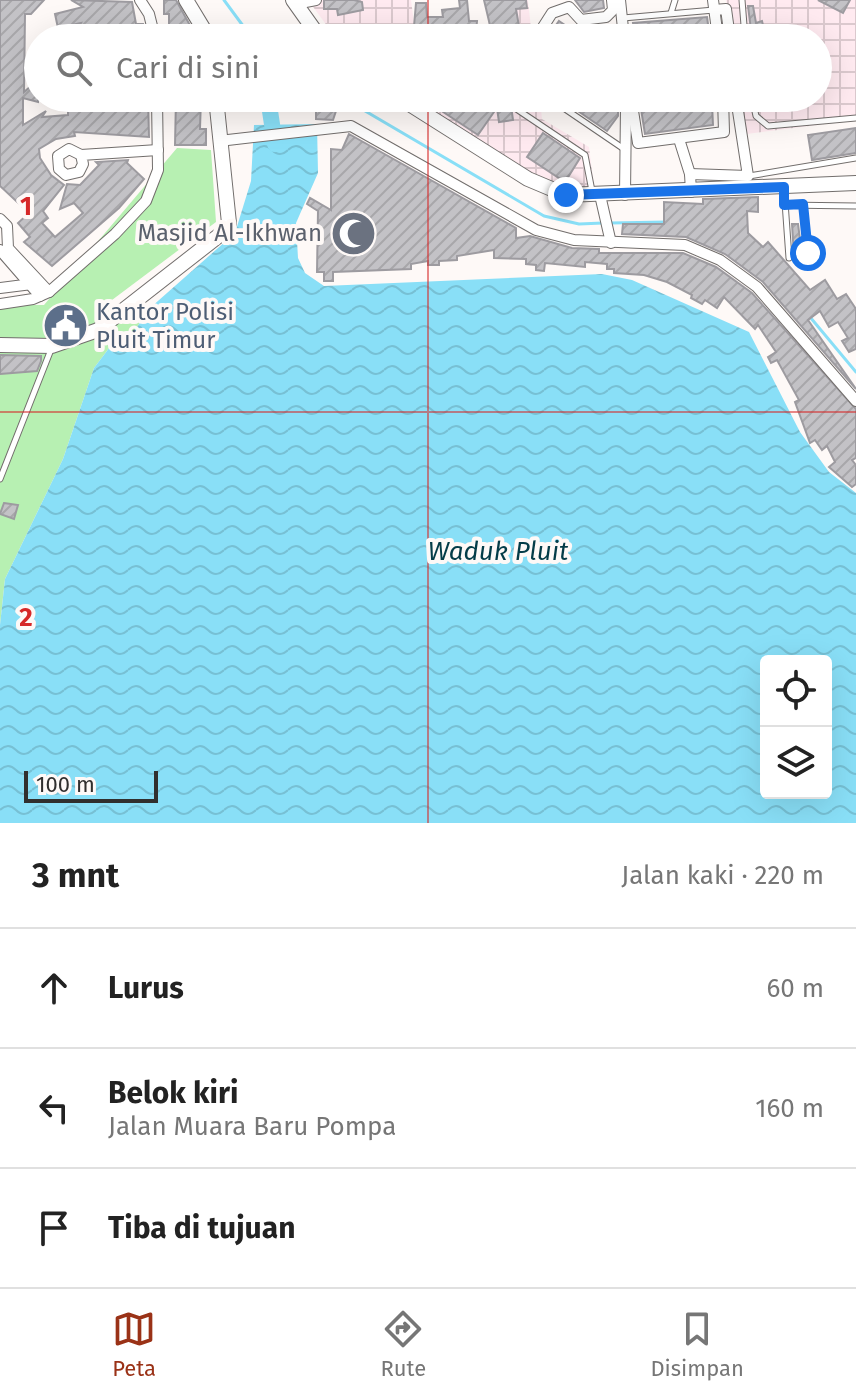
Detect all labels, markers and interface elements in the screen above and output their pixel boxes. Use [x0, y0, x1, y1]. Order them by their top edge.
search box [24, 24, 832, 112]
icon: search [52, 46, 96, 90]
text: Cari di sini [116, 50, 260, 86]
route end [548, 177, 584, 213]
text: 1 [20, 191, 32, 222]
mosque icon: Masjid Al-Ikhwan [329, 209, 377, 257]
place label: Masjid Al-Ikhwan [137, 219, 322, 247]
route start [790, 235, 826, 271]
place label: Kantor Polisi Pluit Timur [96, 298, 234, 354]
public building icon: Kantor Polisi Pluit Timur [41, 302, 89, 350]
water label: Waduk Pluit [428, 536, 569, 567]
text: 2 [19, 602, 33, 633]
map controls [760, 655, 832, 799]
button: locate [760, 655, 832, 727]
button: layers [760, 727, 832, 799]
scale bar [24, 767, 158, 803]
text: 100 m [36, 771, 95, 798]
text: 3 mnt [32, 855, 119, 896]
text: Jalan kaki · 220 m [621, 860, 824, 891]
icon: ahead [32, 966, 76, 1010]
text: Lurus [108, 970, 184, 1006]
text: 60 m [766, 973, 824, 1004]
text: Belok kiri [108, 1075, 239, 1111]
icon: left [32, 1086, 76, 1130]
text: 160 m [755, 1093, 824, 1124]
text: Jalan Muara Baru Pompa [108, 1111, 396, 1142]
icon: arrive [32, 1206, 76, 1250]
text: Tiba di tujuan [108, 1210, 295, 1246]
tab: Peta [112, 1307, 156, 1382]
tab: Rute [380, 1307, 426, 1382]
tab: Disimpan [650, 1307, 744, 1382]

